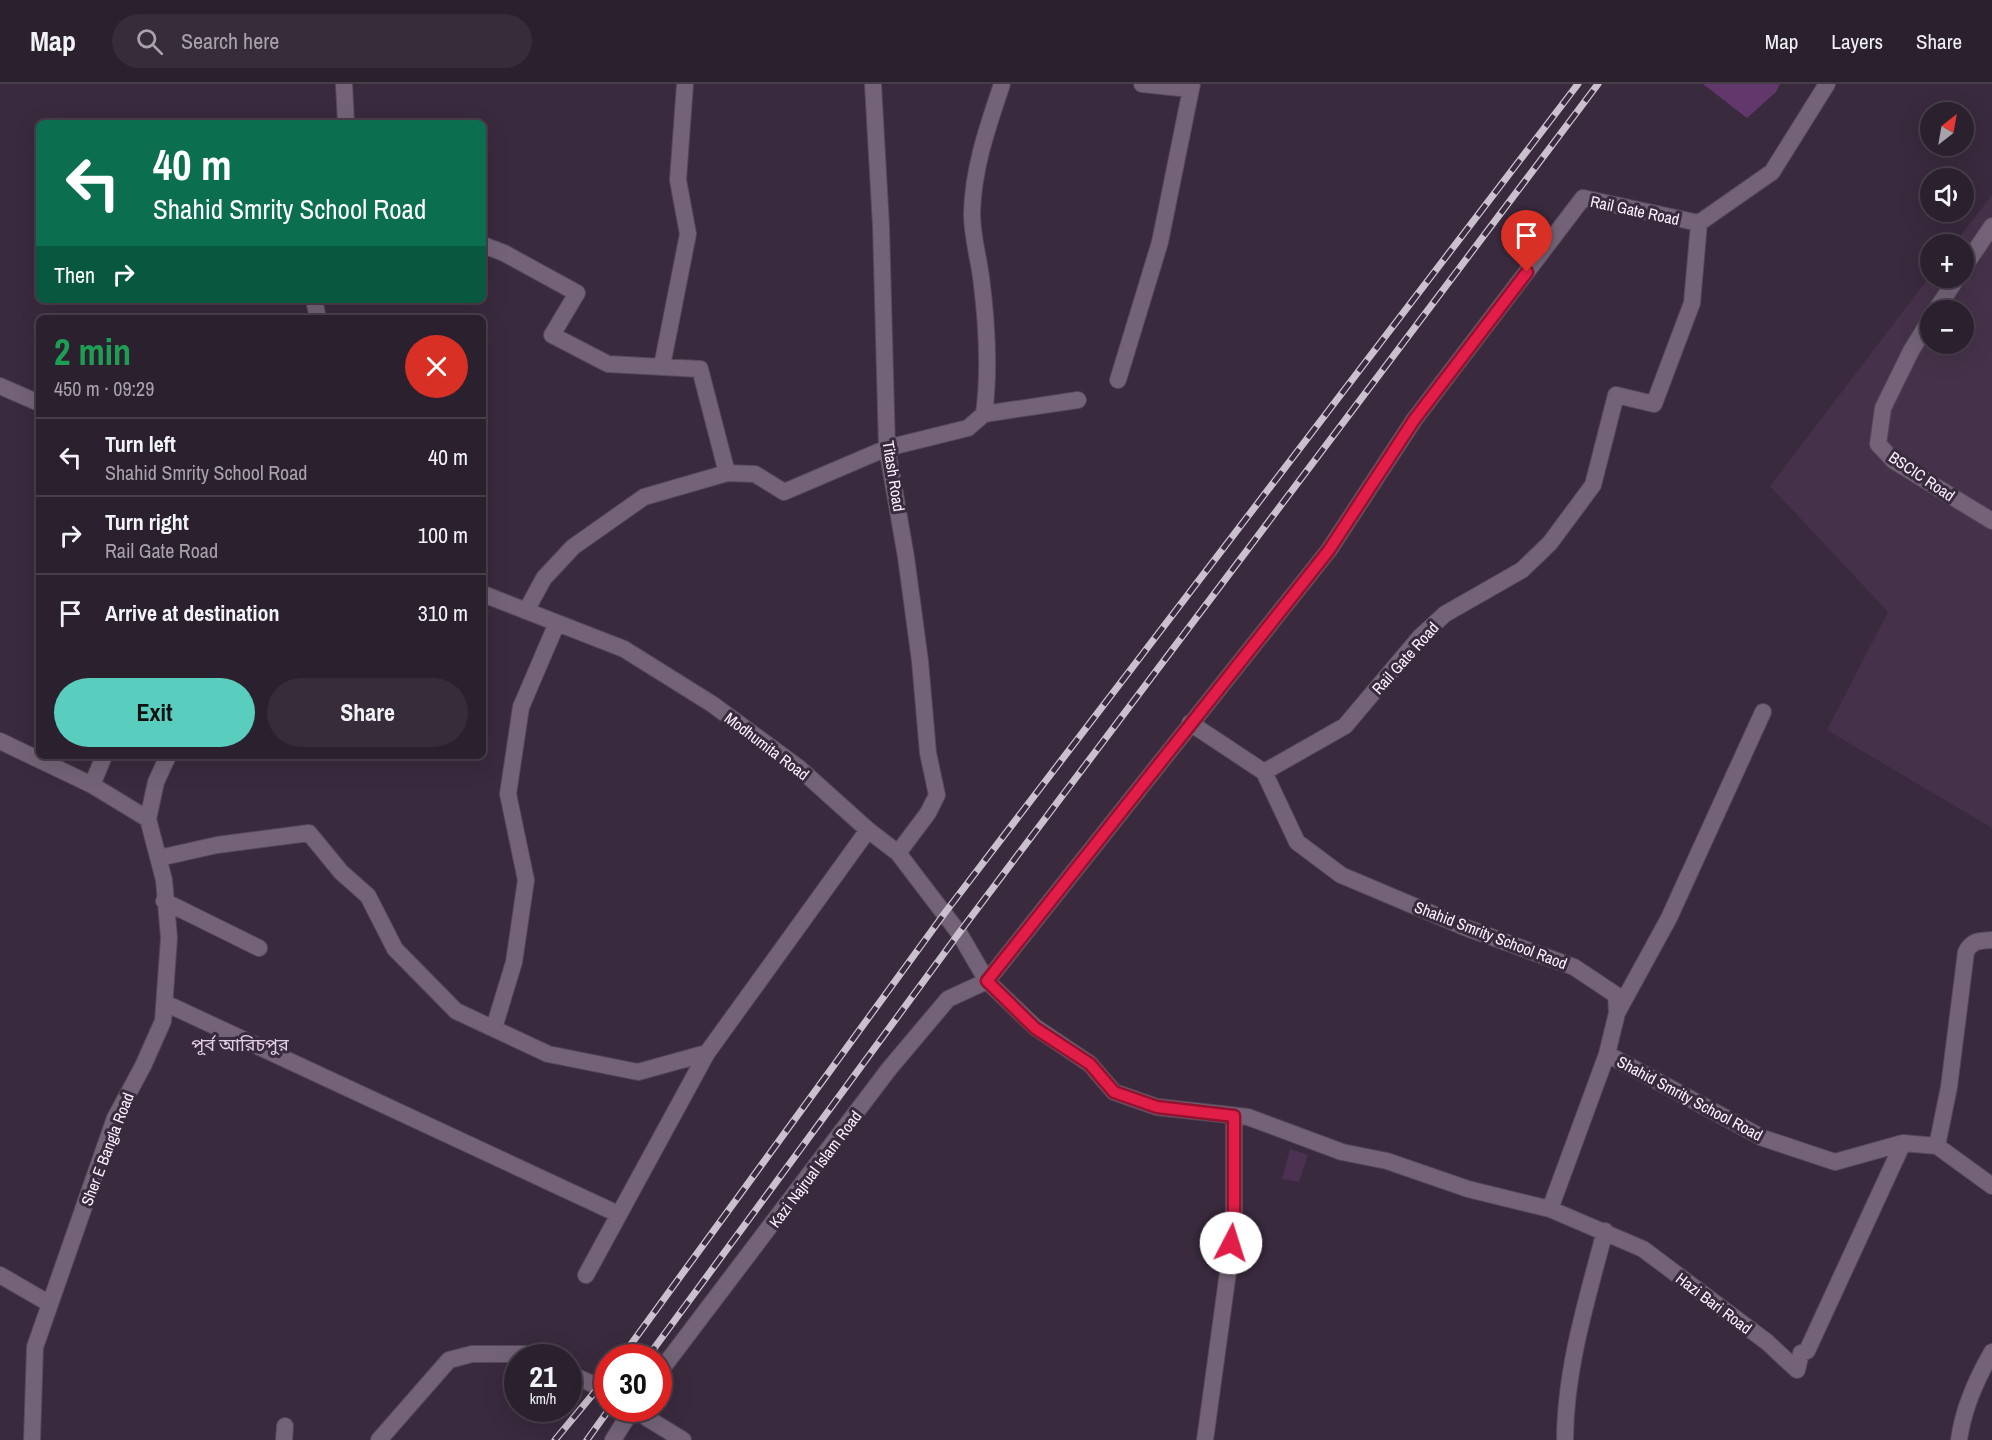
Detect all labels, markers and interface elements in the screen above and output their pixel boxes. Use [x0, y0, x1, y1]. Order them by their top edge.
search box [112, 14, 532, 68]
text: Map [30, 22, 76, 60]
icon: search [133, 25, 166, 58]
text: Search here [181, 26, 279, 56]
text: Map [1765, 27, 1798, 56]
text: Layers [1831, 27, 1883, 56]
text: Share [1916, 27, 1962, 56]
north arrow [1920, 102, 1974, 156]
map controls [1920, 102, 1974, 354]
text: 40 m [153, 137, 232, 193]
icon: left [54, 144, 132, 222]
button: sound [1920, 168, 1974, 222]
street label: Rail Gate Road [1588, 190, 1682, 230]
text: Shahid Smrity School Road [153, 191, 426, 227]
pin [1501, 210, 1552, 272]
icon: arrive [1510, 219, 1543, 252]
button: + [1920, 234, 1974, 288]
icon: right [107, 258, 140, 291]
text: Then [54, 260, 95, 290]
button: − [1920, 300, 1974, 354]
text: 2 min [54, 328, 131, 376]
button: close [405, 335, 468, 398]
text: 450 m · 09:29 [54, 375, 154, 402]
text: Turn left [105, 429, 176, 459]
street label: Titash Road [878, 439, 910, 513]
icon: left [54, 441, 87, 474]
text: 40 m [428, 442, 468, 472]
street label: BSCIC Road [1885, 446, 1959, 506]
text: Shahid Smrity School Road [105, 459, 307, 486]
text: Turn right [105, 507, 189, 537]
icon: right [54, 519, 87, 552]
text: 100 m [418, 520, 468, 550]
text: Rail Gate Road [105, 537, 218, 564]
icon: arrive [54, 597, 87, 630]
text: Arrive at destination [105, 598, 279, 628]
text: 310 m [418, 598, 468, 628]
street label: Rail Gate Road [1367, 617, 1443, 699]
button: Exit [54, 678, 255, 747]
button: Share [267, 678, 468, 747]
street label: Modhumita Road [720, 707, 814, 785]
street label: Shahid Smrity School Raod [1411, 896, 1571, 974]
district label: পূর্ব আরিচপুর [191, 1032, 289, 1057]
street label: Shahid Smrity School Road [1613, 1050, 1767, 1146]
street label: Sher E Bangla Road [75, 1089, 139, 1209]
street label: Kazi Najrual Islam Road [764, 1106, 866, 1232]
position arrow [1199, 1211, 1263, 1275]
street label: Hazi Bari Road [1672, 1267, 1756, 1339]
speed limit sign: 30 [594, 1344, 672, 1422]
text: 21 [529, 1356, 557, 1396]
text: km/h [530, 1388, 556, 1409]

